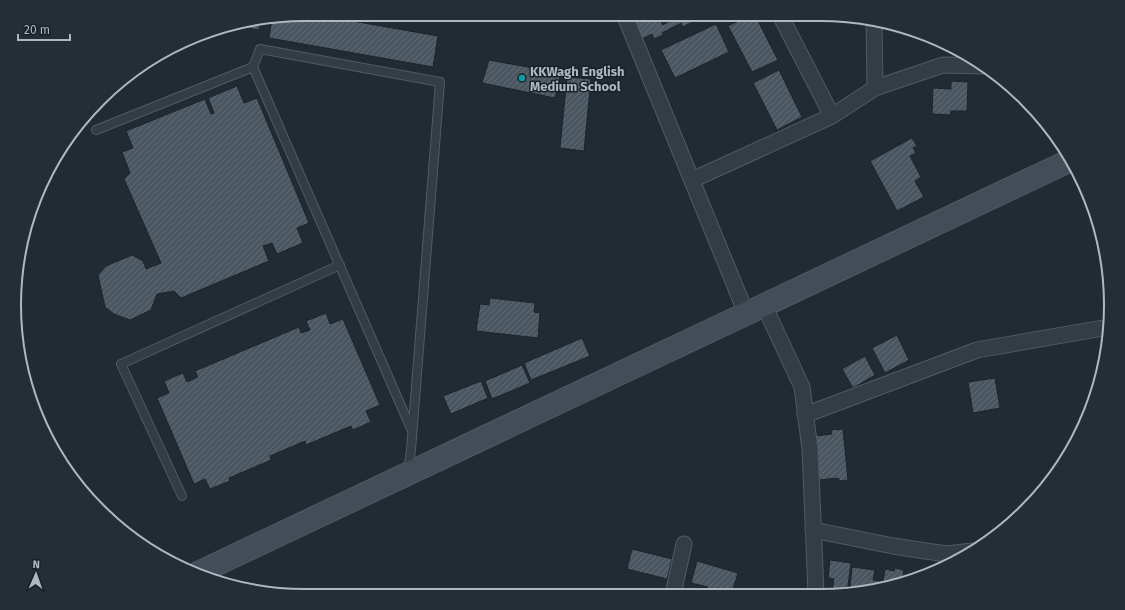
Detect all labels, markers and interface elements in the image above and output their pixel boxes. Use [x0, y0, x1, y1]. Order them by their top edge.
scale bar [18, 16, 70, 42]
text: 20 m [24, 23, 50, 37]
place label: KKWagh English Medium School [530, 64, 625, 94]
marker: KKWagh English Medium School [517, 73, 527, 83]
north arrow [16, 554, 56, 594]
text: N [32, 558, 40, 571]

